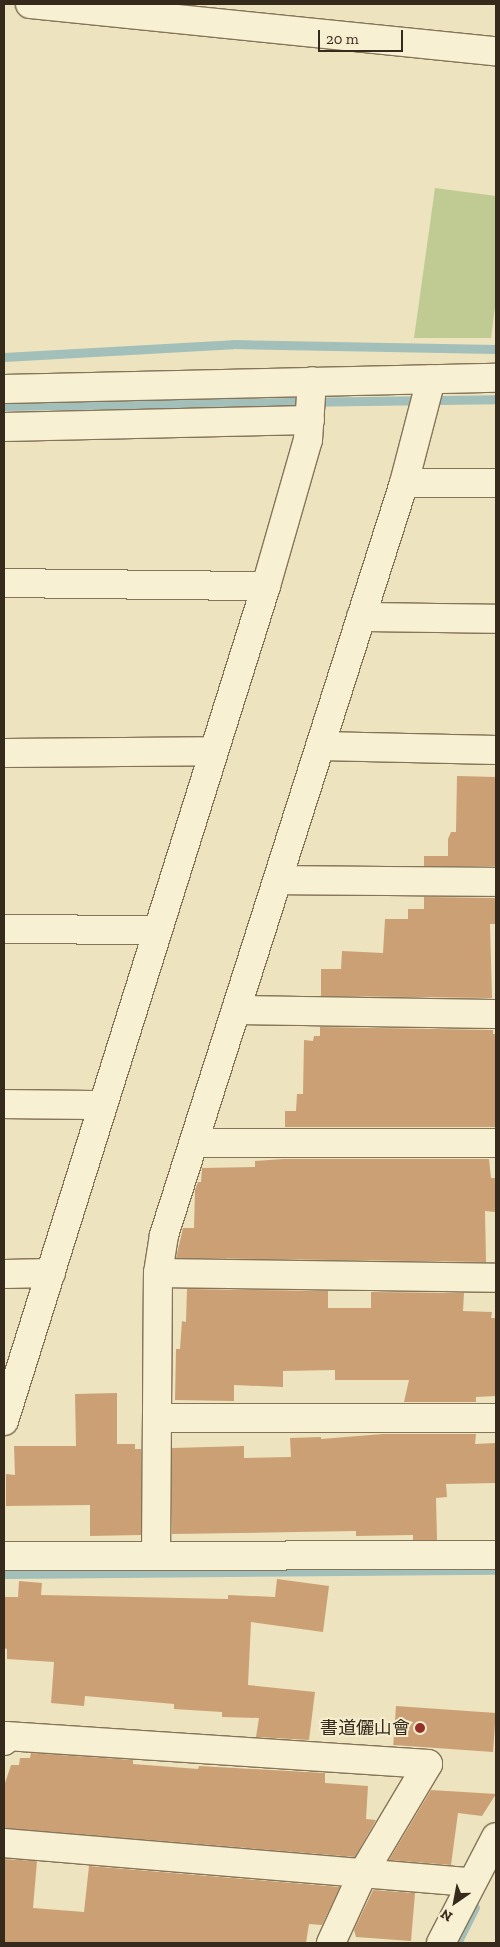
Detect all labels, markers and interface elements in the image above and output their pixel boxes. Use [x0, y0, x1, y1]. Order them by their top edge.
scale bar [320, 20, 405, 52]
text: 20 m [326, 30, 359, 48]
place label: 書道儷山會 [320, 1717, 410, 1739]
marker: 書道儷山會 [414, 1722, 426, 1734]
north arrow [430, 1877, 480, 1927]
text: N [437, 1905, 456, 1925]

